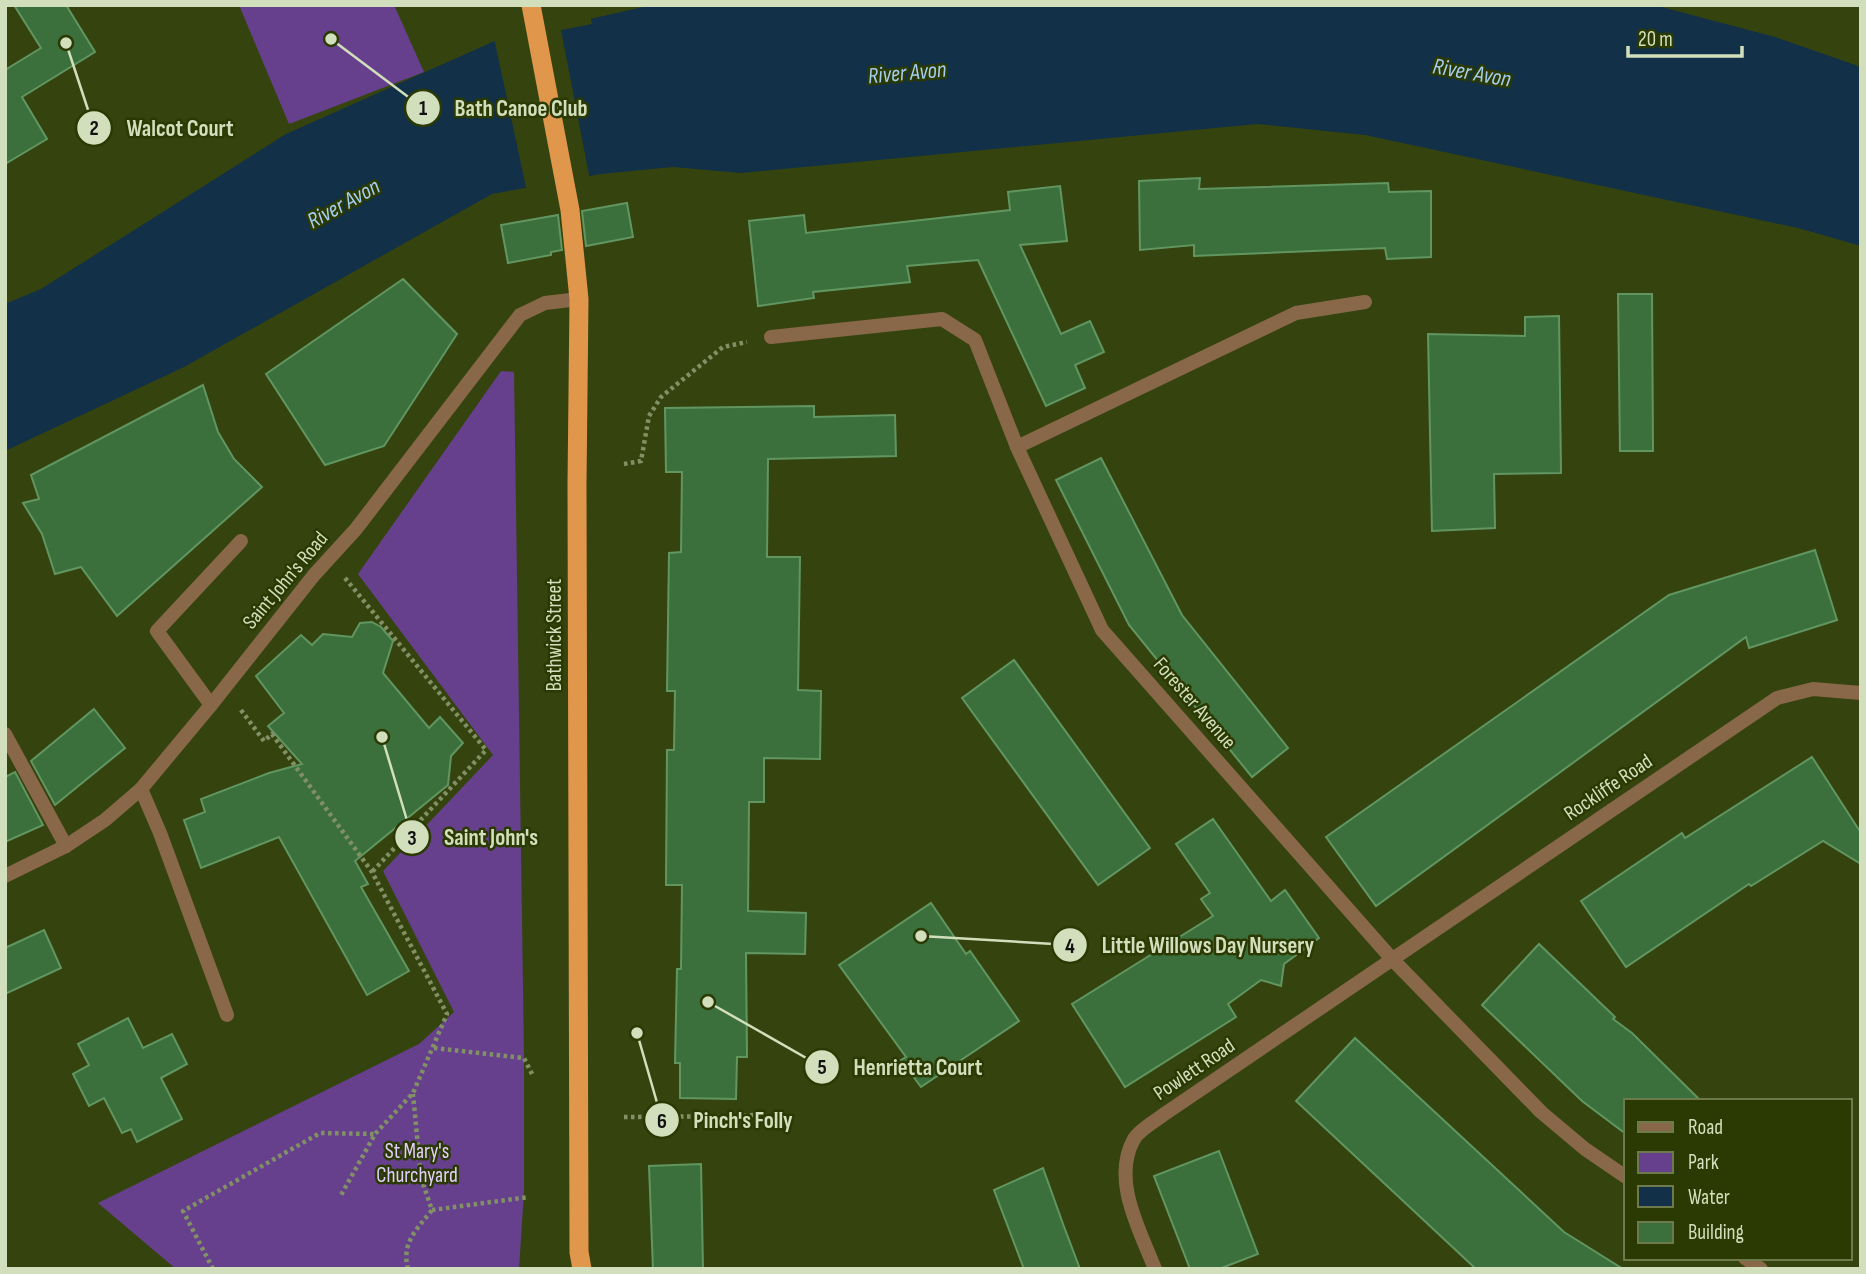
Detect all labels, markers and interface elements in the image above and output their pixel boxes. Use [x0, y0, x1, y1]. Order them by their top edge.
scale bar [1628, 14, 1742, 58]
text: 20 m [1638, 27, 1673, 52]
water label: River Avon [1431, 52, 1513, 94]
water label: River Avon [867, 56, 948, 90]
callout: Bath Canoe Club [406, 86, 602, 130]
text: Bath Canoe Club [454, 95, 588, 123]
text: 1 [419, 96, 427, 121]
callout: Walcot Court [77, 106, 247, 150]
text: Walcot Court [126, 115, 234, 143]
text: 2 [89, 116, 99, 141]
water label: River Avon [302, 172, 385, 235]
street label: Saint John's Road [237, 527, 333, 634]
street label: Bathwick Street [542, 579, 567, 691]
street label: Forester Avenue [1148, 652, 1241, 754]
street label: Rockliffe Road [1559, 749, 1657, 826]
callout: Saint John's [395, 815, 552, 859]
text: Saint John's [444, 824, 538, 852]
text: 3 [407, 826, 417, 851]
callout: Little Willows Day Nursery [1052, 923, 1328, 967]
text: Little Willows Day Nursery [1102, 932, 1315, 960]
text: 4 [1065, 934, 1075, 959]
street label: Powlett Road [1149, 1033, 1240, 1106]
callout: Henrietta Court [805, 1045, 996, 1089]
text: Henrietta Court [854, 1054, 983, 1082]
text: 5 [817, 1055, 827, 1080]
callout: Pinch's Folly [645, 1098, 807, 1142]
legend [1624, 1099, 1852, 1260]
text: Pinch's Folly [693, 1107, 793, 1135]
text: 6 [657, 1109, 667, 1134]
text: Road [1688, 1115, 1723, 1140]
park label: St Mary's Churchyard [376, 1139, 458, 1188]
text: Park [1688, 1150, 1719, 1175]
text: Water [1688, 1185, 1730, 1210]
text: Building [1688, 1220, 1744, 1245]

